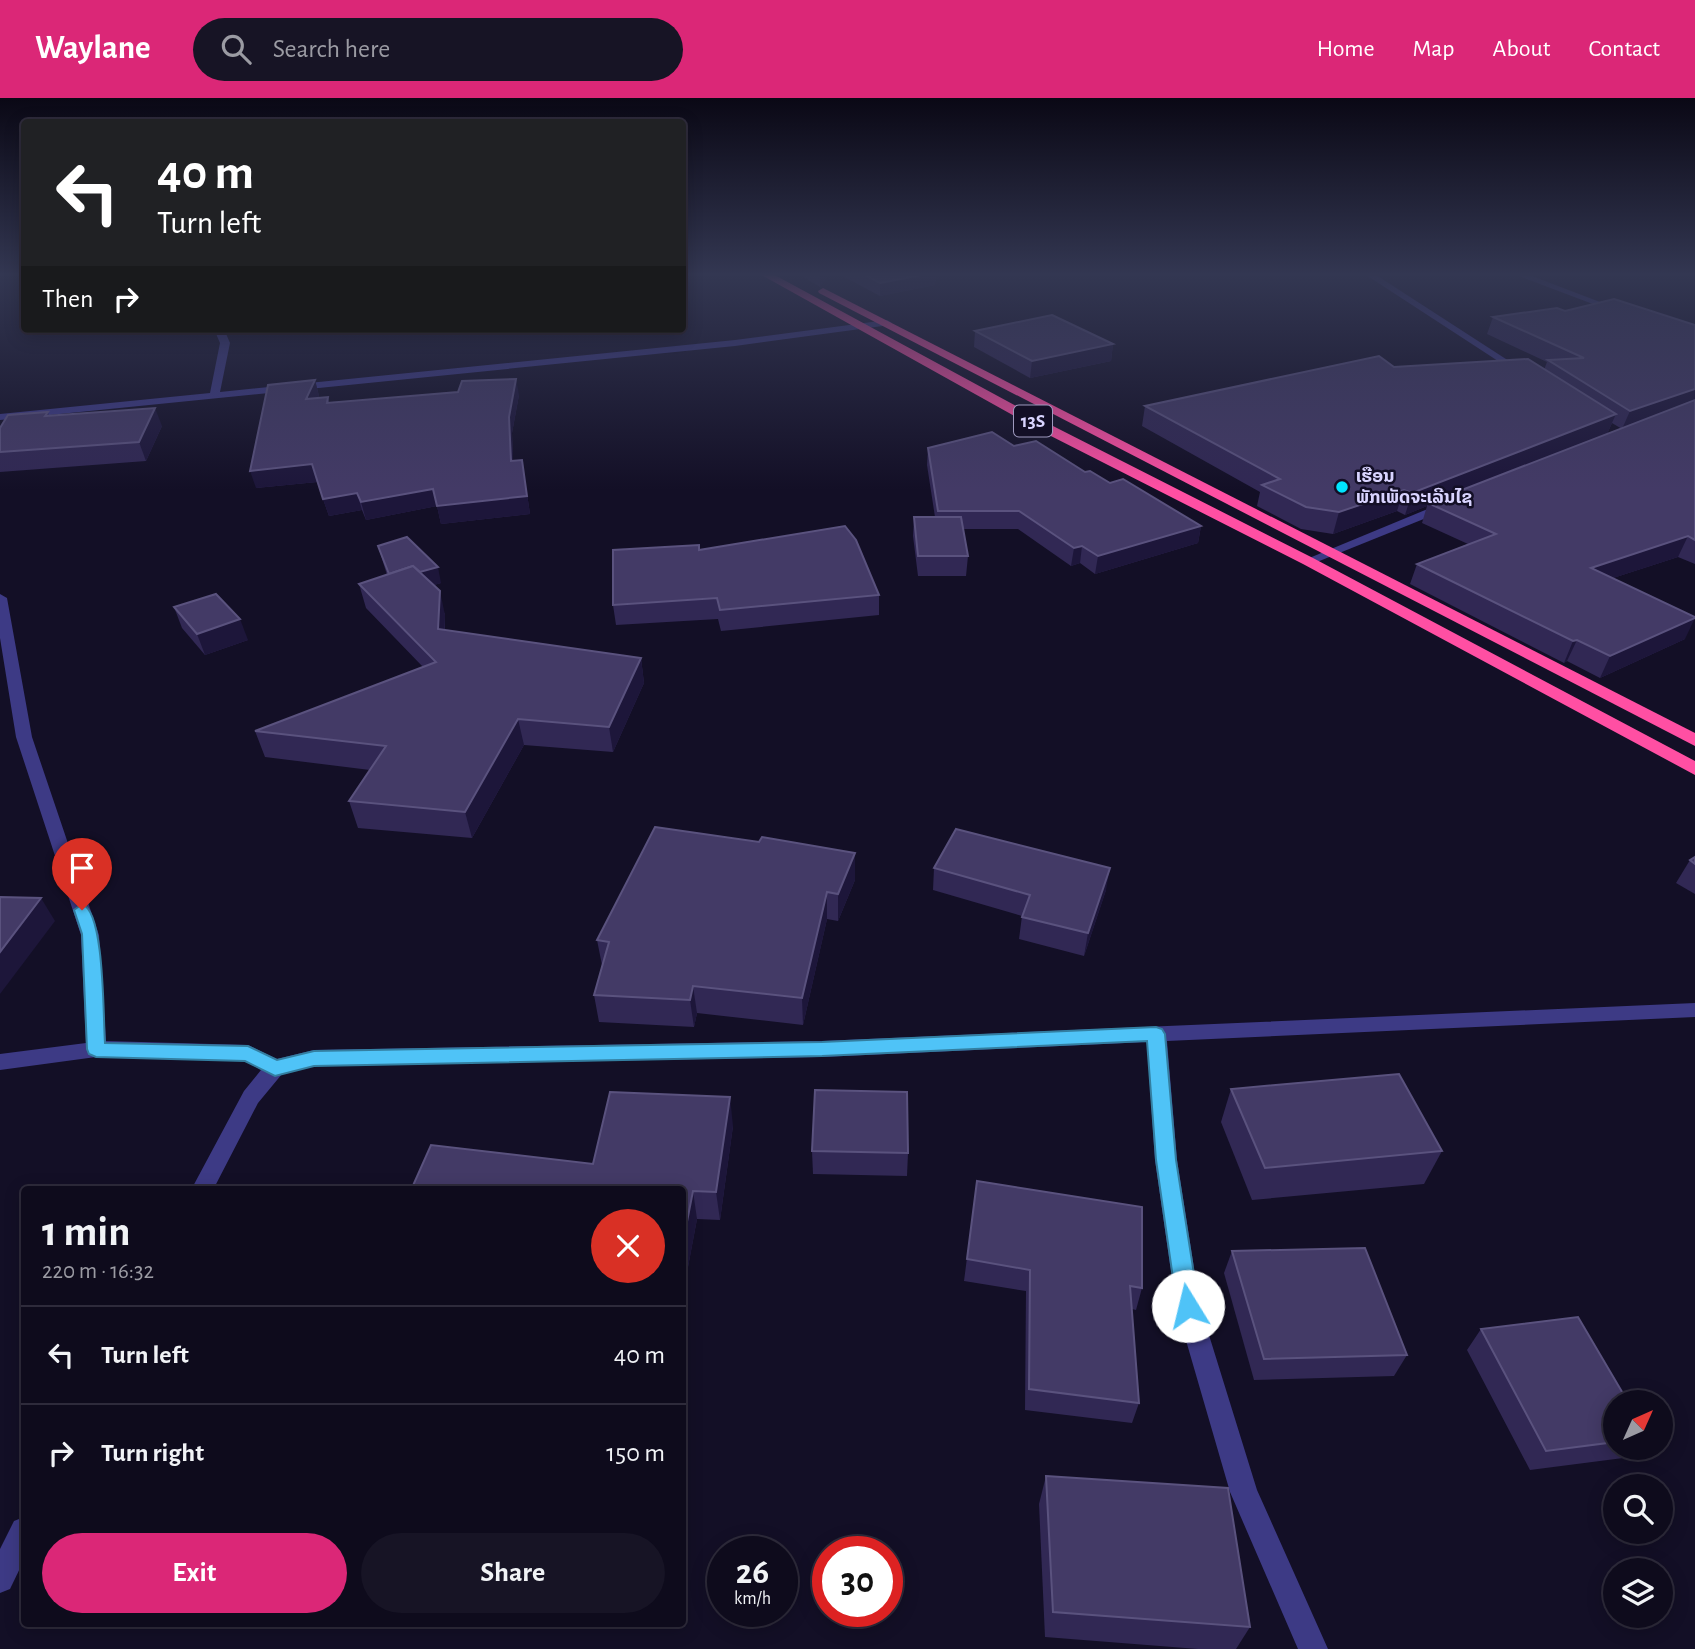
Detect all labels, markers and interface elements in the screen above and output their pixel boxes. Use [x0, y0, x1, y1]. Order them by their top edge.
search box [193, 18, 683, 81]
icon: search [217, 30, 255, 68]
text: Waylane [35, 32, 151, 65]
text: Search here [273, 36, 390, 62]
text: Home [1317, 37, 1375, 61]
text: Map [1413, 37, 1455, 61]
text: About [1493, 37, 1550, 61]
text: Contact [1588, 37, 1660, 61]
icon: left [42, 147, 133, 238]
text: 40 m [157, 149, 254, 198]
text: Turn left [157, 207, 261, 239]
icon: right [107, 280, 145, 318]
text: Then [42, 286, 93, 312]
road number: 13S [1014, 406, 1052, 436]
place label: ເຮືອນ ພັກເພັດຈະເລີນໄຊ [1356, 466, 1472, 507]
marker: ເຮືອນ ພັກເພັດຈະເລີນໄຊ [1334, 479, 1350, 495]
pin [52, 838, 112, 910]
icon: arrive [63, 849, 101, 887]
button: close [591, 1209, 665, 1283]
text: 1 min [42, 1211, 131, 1253]
text: 220 m · 16:32 [42, 1260, 154, 1283]
position arrow [1151, 1269, 1225, 1343]
icon: left [42, 1336, 80, 1374]
text: Turn left [101, 1342, 189, 1368]
text: 40 m [614, 1342, 665, 1368]
north arrow [1603, 1390, 1673, 1460]
map controls [1603, 1390, 1673, 1628]
icon: right [42, 1434, 80, 1472]
text: Turn right [101, 1440, 204, 1466]
text: 150 m [606, 1440, 665, 1466]
button: search [1603, 1474, 1673, 1544]
button: Exit [42, 1533, 347, 1613]
button: Share [361, 1533, 665, 1613]
speed limit sign: 30 [812, 1536, 903, 1627]
text: 26 [736, 1555, 769, 1590]
button: layers [1603, 1558, 1673, 1628]
text: km/h [734, 1590, 771, 1608]

